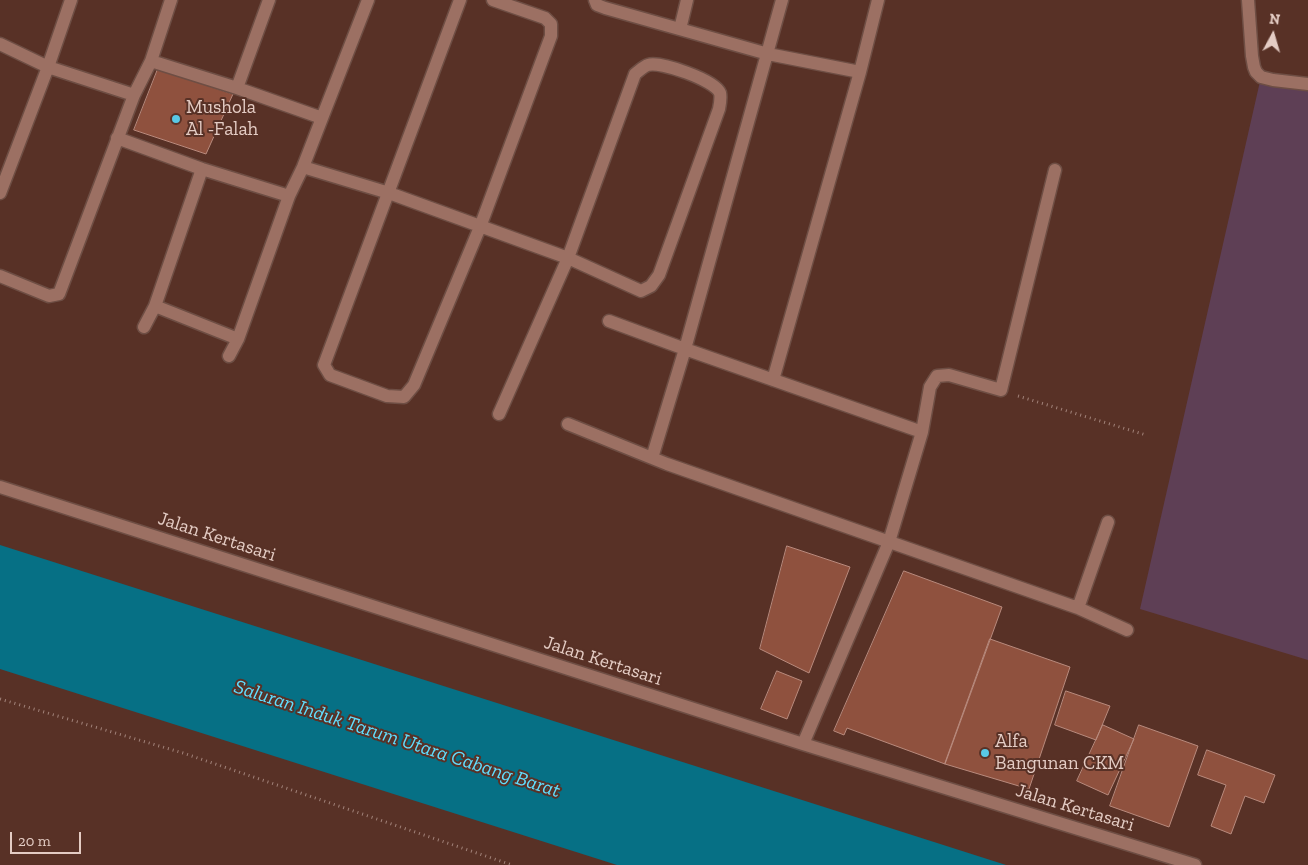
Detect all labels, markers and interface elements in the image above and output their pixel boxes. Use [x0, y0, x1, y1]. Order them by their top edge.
north arrow [1248, 10, 1298, 60]
text: N [1268, 11, 1281, 29]
place label: Mushola Al -Falah [186, 97, 258, 141]
marker: Mushola Al -Falah [170, 113, 182, 125]
street label: Jalan Kertasari [155, 507, 279, 567]
street label: Jalan Kertasari [541, 631, 665, 691]
water label: Saluran Induk Tarum Utara Cabang Barat [231, 675, 563, 803]
place label: Alfa Bangunan CKM [995, 731, 1124, 775]
marker: Alfa Bangunan CKM [979, 747, 991, 759]
street label: Jalan Kertasari [1013, 779, 1137, 837]
scale bar [12, 822, 84, 854]
text: 20 m [18, 832, 51, 850]

